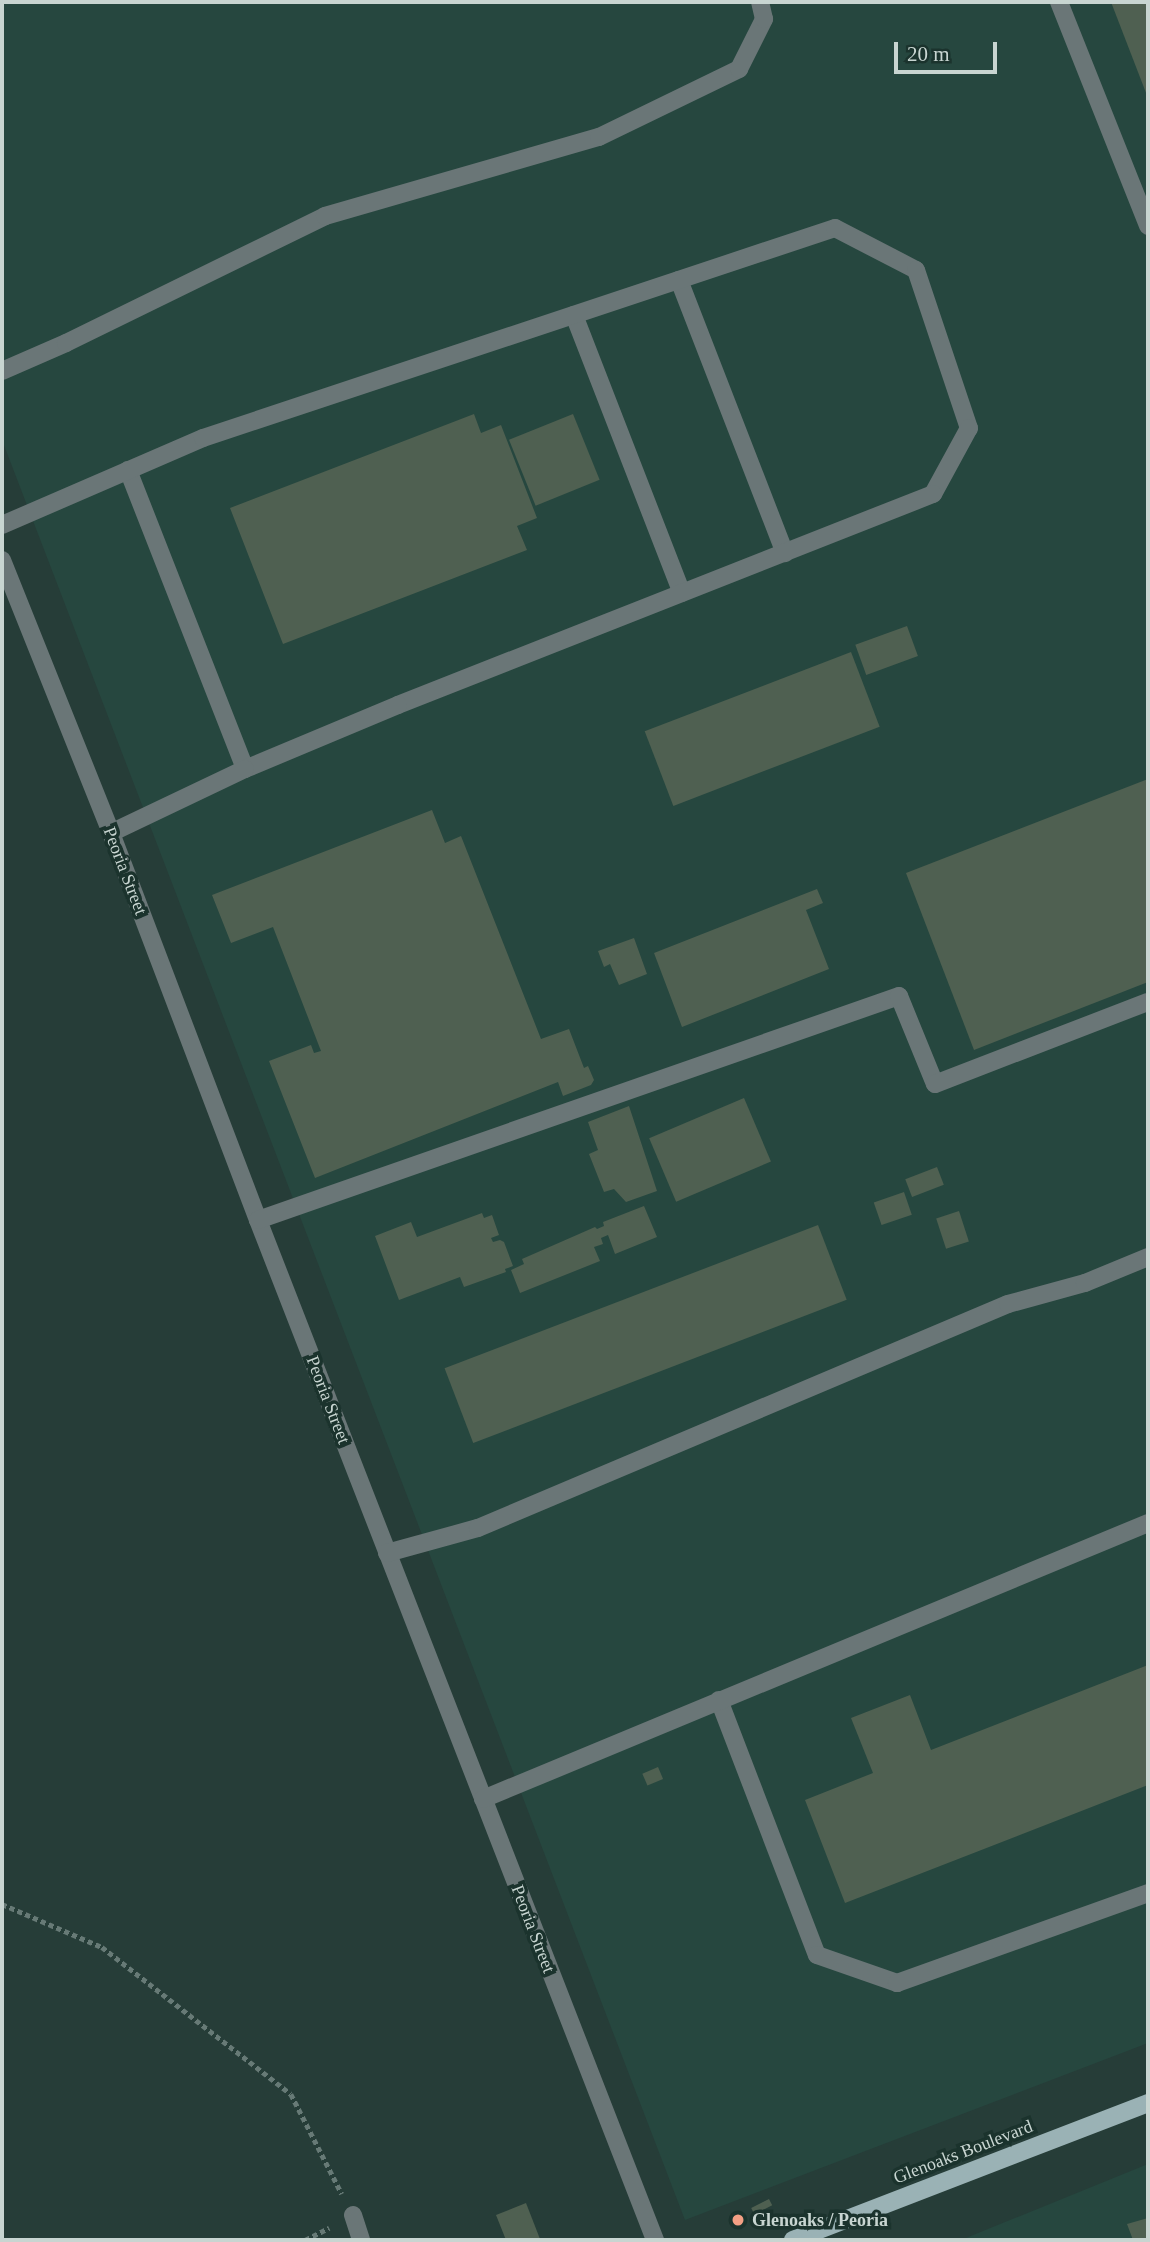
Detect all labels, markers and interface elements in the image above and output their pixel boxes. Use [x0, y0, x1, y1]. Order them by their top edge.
scale bar [898, 28, 1001, 72]
text: 20 m [907, 42, 950, 66]
street label: Peoria Street [98, 824, 152, 918]
street label: Peoria Street [301, 1353, 355, 1447]
street label: Peoria Street [506, 1882, 560, 1976]
street label: Glenoaks Boulevard [890, 2115, 1036, 2189]
place label: Glenoaks / Peoria [752, 2209, 888, 2231]
marker: Glenoaks / Peoria [730, 2212, 746, 2228]

